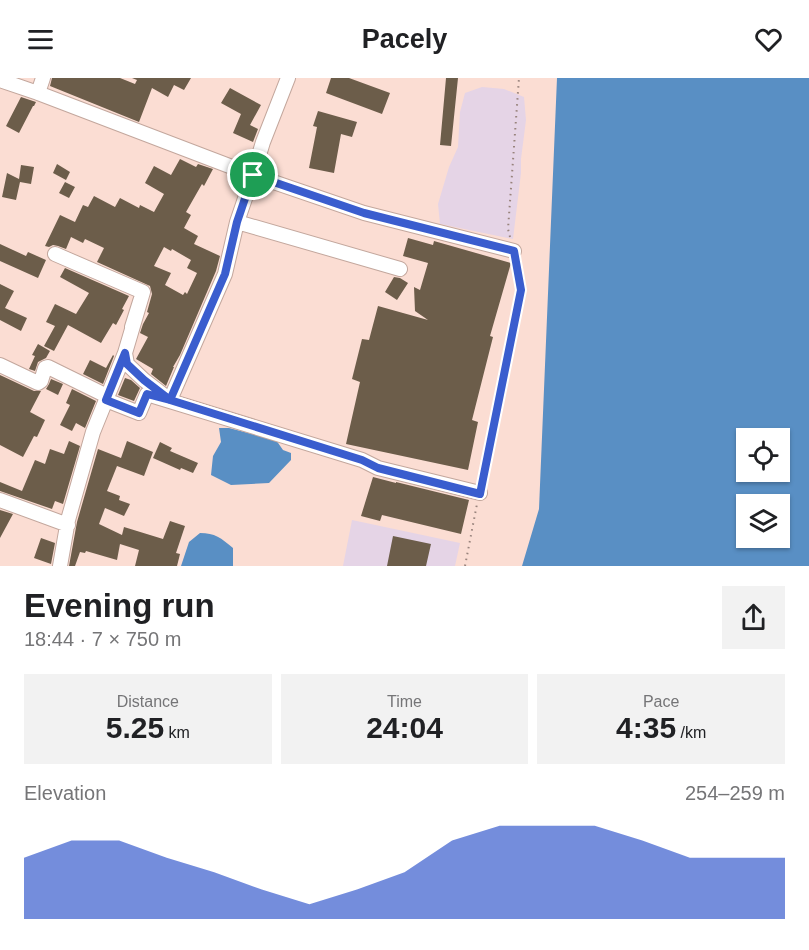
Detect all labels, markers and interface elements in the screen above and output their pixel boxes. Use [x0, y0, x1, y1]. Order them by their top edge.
icon: menu [24, 23, 57, 56]
icon: heart [752, 23, 785, 56]
text: Pacely [362, 24, 447, 54]
pin [227, 149, 278, 200]
icon: arrive [236, 158, 269, 191]
map controls [736, 428, 790, 548]
button: locate [736, 428, 790, 482]
button: layers [736, 494, 790, 548]
button: share [722, 586, 785, 649]
text: Evening run [24, 587, 215, 624]
text: 18:44 · 7 × 750 m [24, 628, 181, 650]
text: Distance [117, 693, 179, 710]
text: Time [387, 693, 422, 710]
text: Pace [643, 693, 679, 710]
text: 5.25 [106, 711, 164, 744]
text: 24:04 [366, 711, 443, 744]
text: 4:35 [616, 711, 676, 744]
text: km [164, 724, 190, 741]
text: /km [676, 724, 706, 741]
text: Elevation [24, 782, 106, 804]
text: 254–259 m [685, 782, 785, 804]

